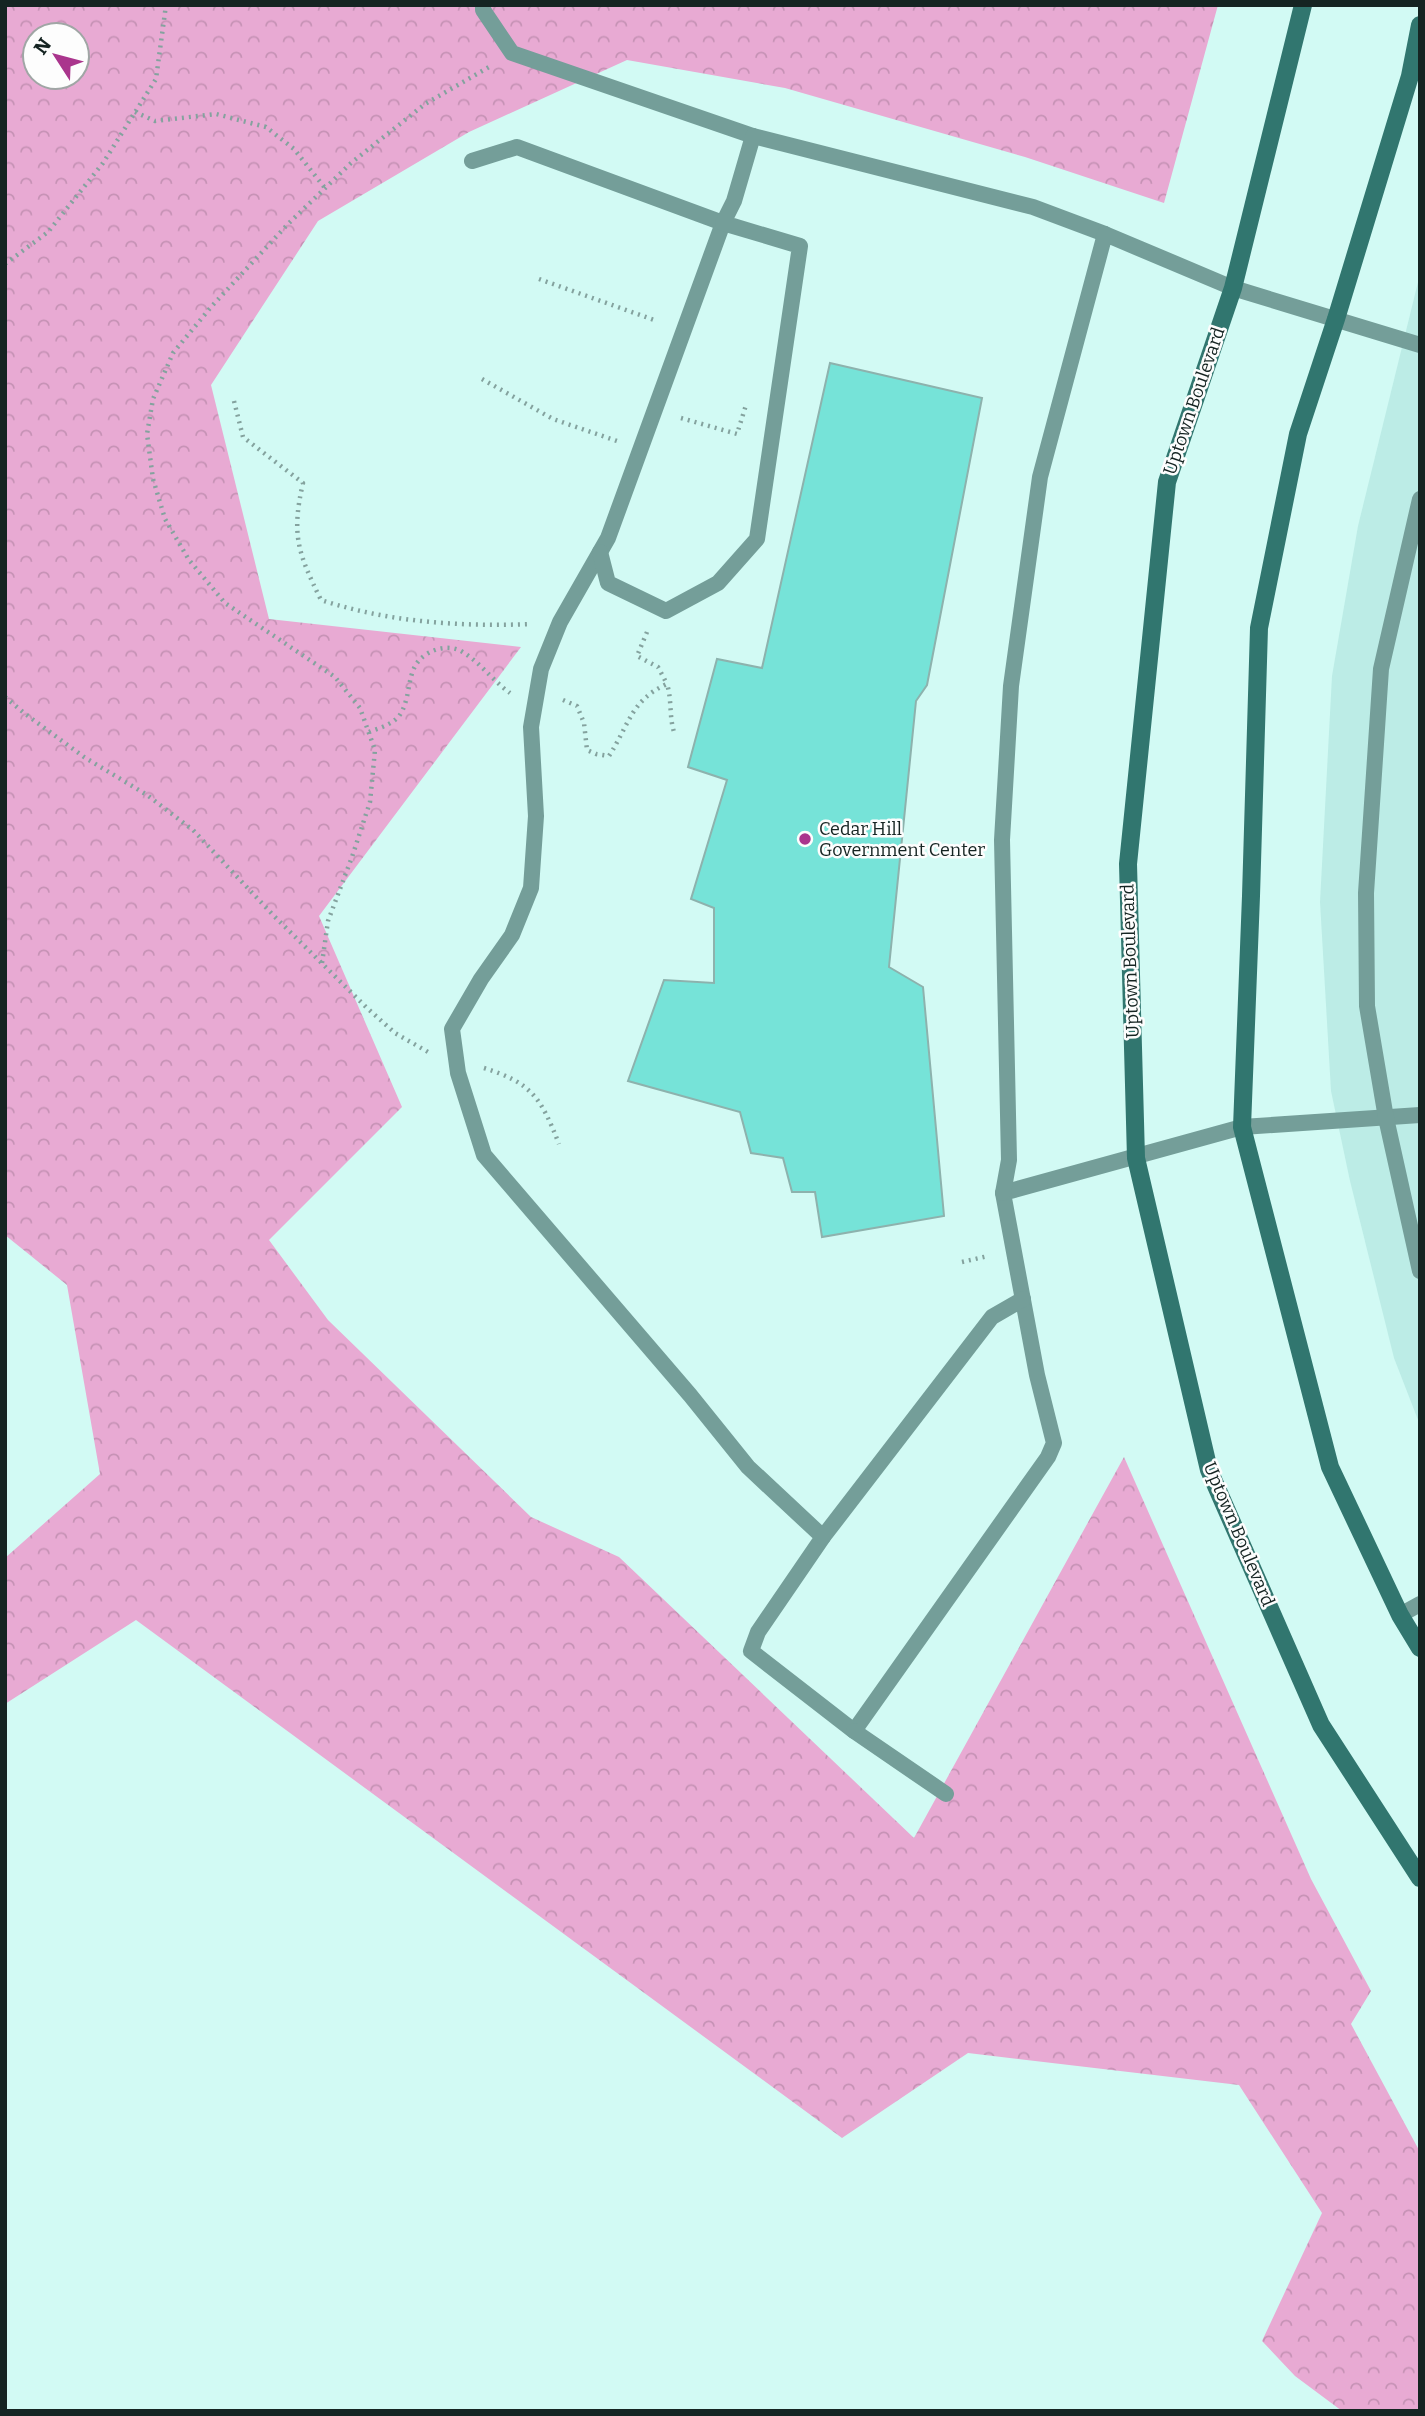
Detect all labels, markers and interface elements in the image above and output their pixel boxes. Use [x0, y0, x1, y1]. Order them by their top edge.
north arrow [21, 21, 91, 91]
text: N [29, 33, 56, 59]
street label: Uptown Boulevard [1158, 324, 1230, 478]
place label: Cedar Hill Government Center [819, 818, 985, 861]
marker: Cedar Hill Government Center [797, 831, 813, 847]
street label: Uptown Boulevard [1116, 883, 1144, 1039]
street label: Uptown Boulevard [1199, 1459, 1279, 1610]

